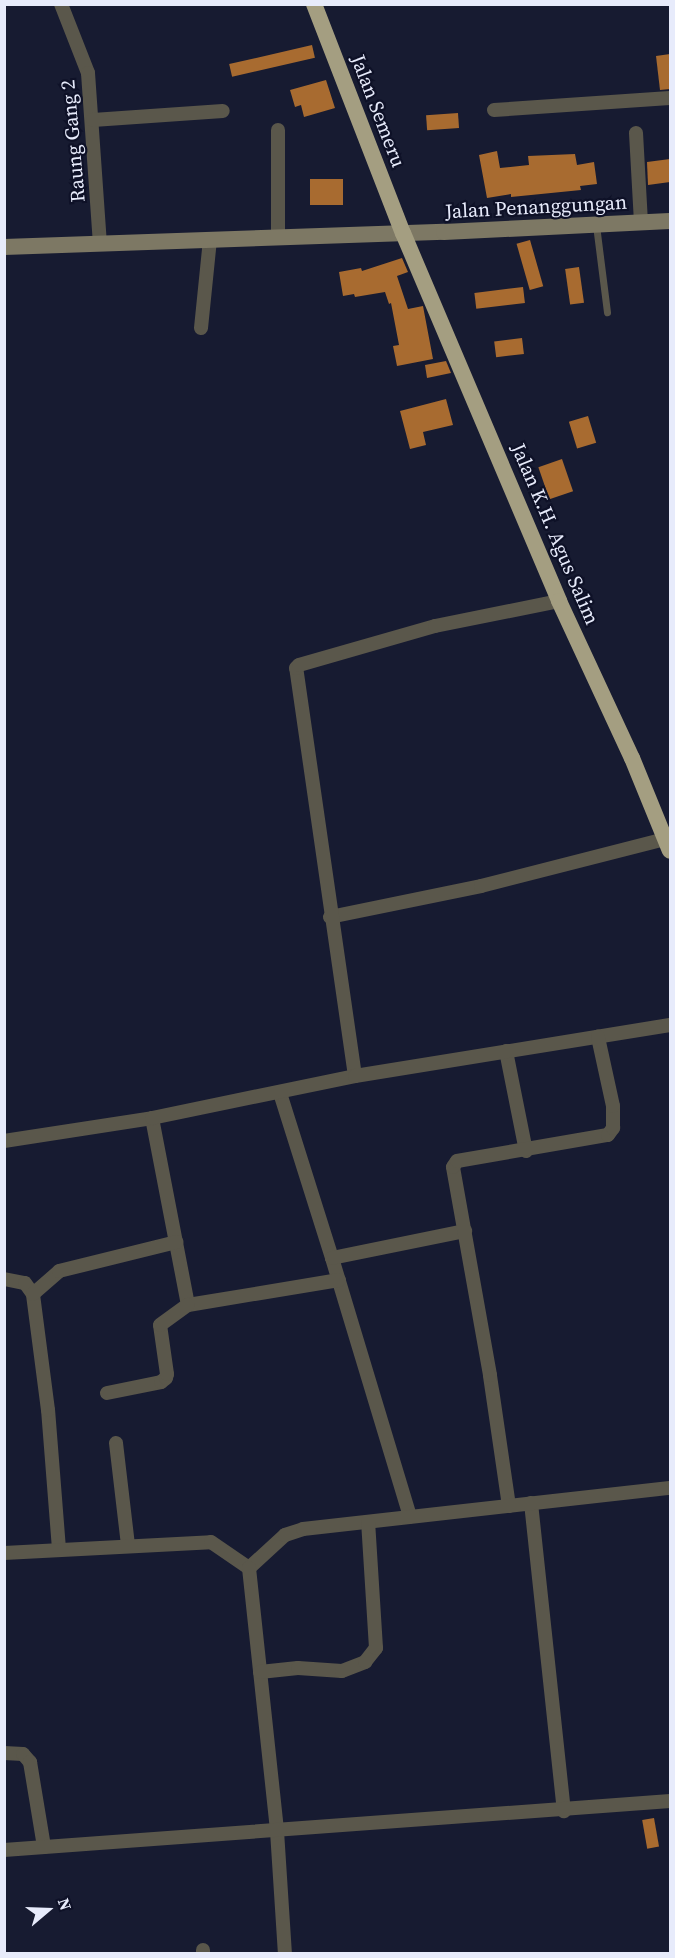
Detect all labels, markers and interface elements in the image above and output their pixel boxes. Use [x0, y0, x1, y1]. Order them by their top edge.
street label: Jalan Semeru [346, 51, 410, 171]
street label: Raung Gang 2 [56, 79, 90, 203]
street label: Jalan Penanggungan [444, 190, 628, 224]
street label: Jalan K.H. Agus Salim [506, 440, 604, 628]
north arrow [18, 1880, 78, 1940]
text: N [53, 1895, 77, 1913]

